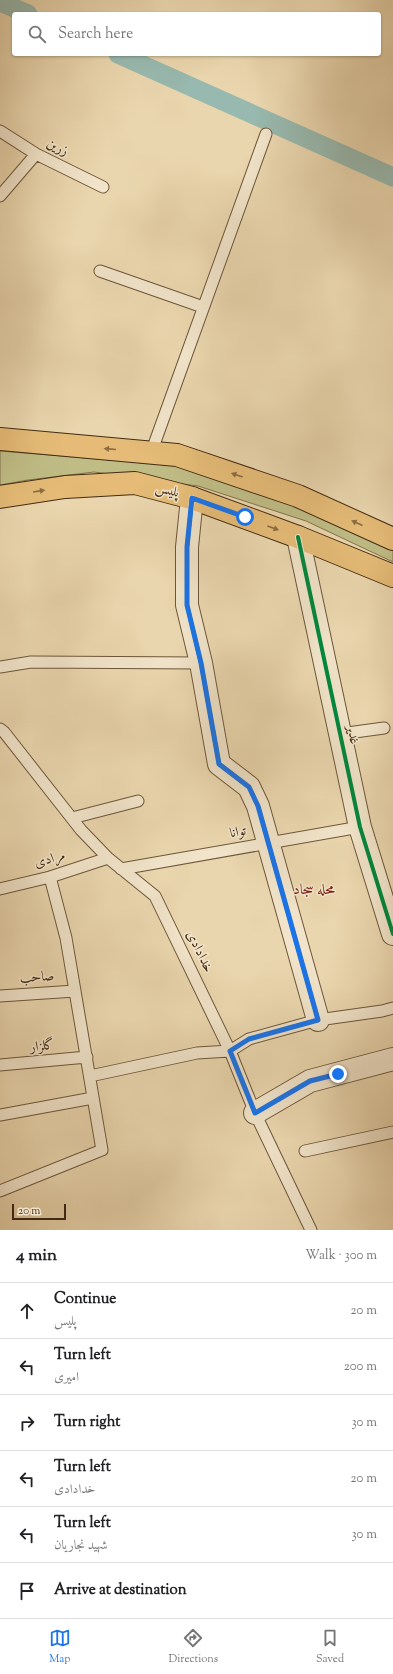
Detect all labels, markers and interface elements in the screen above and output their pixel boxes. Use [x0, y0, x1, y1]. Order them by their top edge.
search box [12, 12, 381, 56]
icon: search [26, 23, 48, 45]
text: Search here [58, 24, 133, 45]
street label: زرین [43, 134, 71, 162]
one-way arrow [104, 446, 116, 452]
one-way arrow [230, 472, 242, 478]
street label: پلیس [153, 478, 182, 504]
one-way arrow [32, 488, 45, 494]
route start [236, 508, 254, 526]
one-way arrow [352, 520, 363, 526]
one-way arrow [267, 525, 279, 531]
street label: غدیر [340, 722, 364, 746]
street label: توانا [228, 822, 248, 844]
street label: مرادی [32, 846, 68, 874]
district label: محله سجاد [293, 880, 335, 901]
street label: خدادادی [180, 928, 218, 976]
street label: صاحب [19, 967, 55, 989]
street label: گلزار [27, 1036, 55, 1058]
route end [329, 1065, 347, 1083]
scale bar [12, 1202, 66, 1221]
text: 20 m [18, 1203, 40, 1219]
text: 4 min [16, 1244, 57, 1268]
text: Walk · 300 m [305, 1247, 377, 1265]
text: Continue [54, 1289, 116, 1310]
icon: ahead [16, 1300, 38, 1322]
text: 20 m [351, 1302, 377, 1320]
text: پلیس [54, 1313, 76, 1331]
text: Turn left [54, 1345, 111, 1366]
icon: left [16, 1356, 38, 1378]
text: 200 m [344, 1358, 377, 1376]
text: امیری [54, 1369, 79, 1387]
icon: right [16, 1412, 38, 1434]
text: Turn right [54, 1412, 120, 1433]
text: 30 m [351, 1414, 377, 1432]
text: Turn left [54, 1457, 111, 1478]
icon: left [16, 1468, 38, 1490]
text: 20 m [351, 1470, 377, 1488]
text: خدادادی [54, 1481, 95, 1499]
text: Turn left [54, 1513, 111, 1534]
icon: left [16, 1524, 38, 1546]
text: 30 m [351, 1526, 377, 1544]
text: شهید نجاریان [54, 1537, 108, 1555]
icon: arrive [16, 1580, 38, 1602]
text: Arrive at destination [54, 1580, 187, 1601]
tab: Map [49, 1627, 71, 1667]
tab: Directions [169, 1627, 218, 1667]
tab: Saved [316, 1627, 344, 1667]

